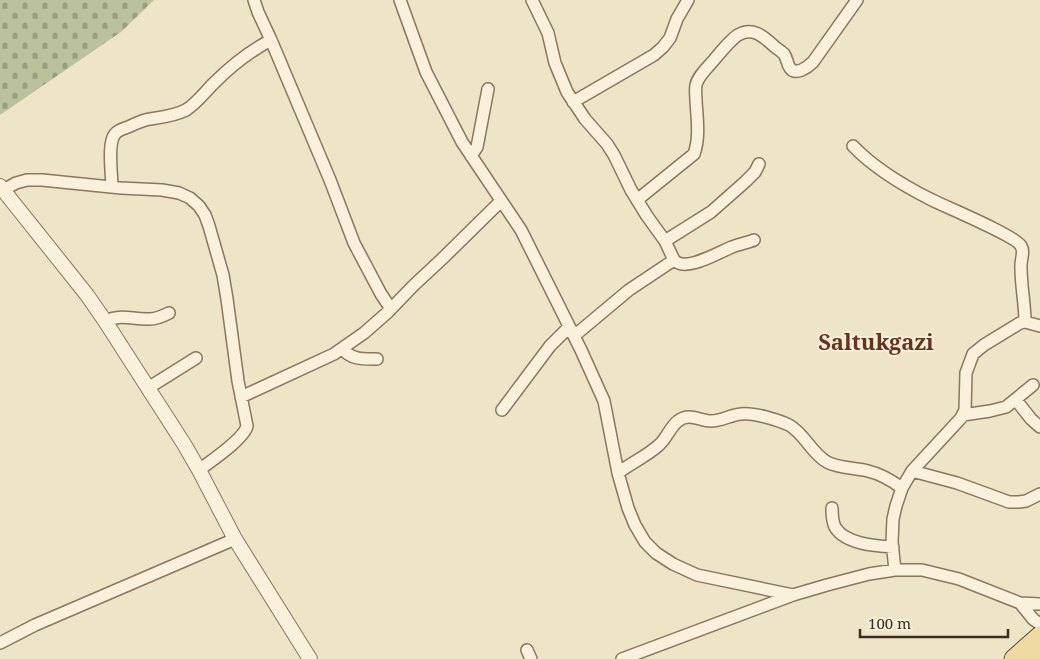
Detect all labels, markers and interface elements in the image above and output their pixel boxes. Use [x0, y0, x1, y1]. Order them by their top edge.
district label: Saltukgazi [818, 326, 934, 356]
scale bar [860, 606, 1008, 638]
text: 100 m [868, 613, 911, 633]

